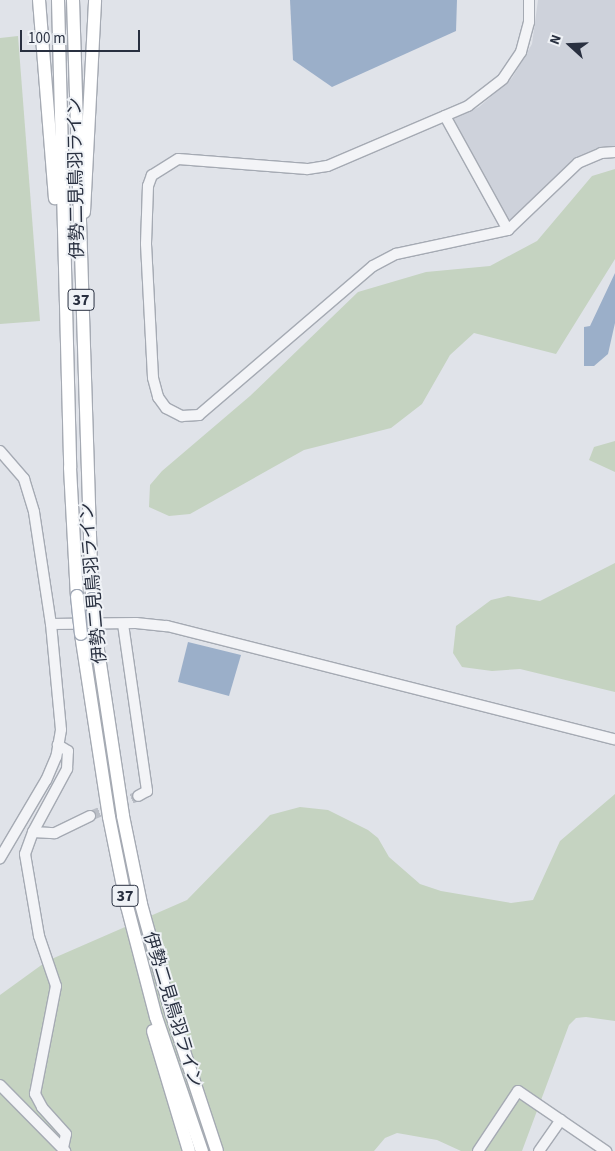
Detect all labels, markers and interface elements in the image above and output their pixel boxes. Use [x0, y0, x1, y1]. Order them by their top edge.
scale bar [22, 20, 142, 52]
north arrow [545, 20, 595, 70]
text: 100 m [28, 28, 66, 49]
text: N [545, 32, 567, 48]
street label: 伊勢二見鳥羽ライン [65, 97, 89, 259]
road number: 37 [67, 286, 95, 314]
street label: 伊勢二見鳥羽ライン [76, 501, 112, 665]
road number: 37 [111, 882, 139, 909]
street label: 伊勢二見鳥羽ライン [138, 929, 206, 1091]

